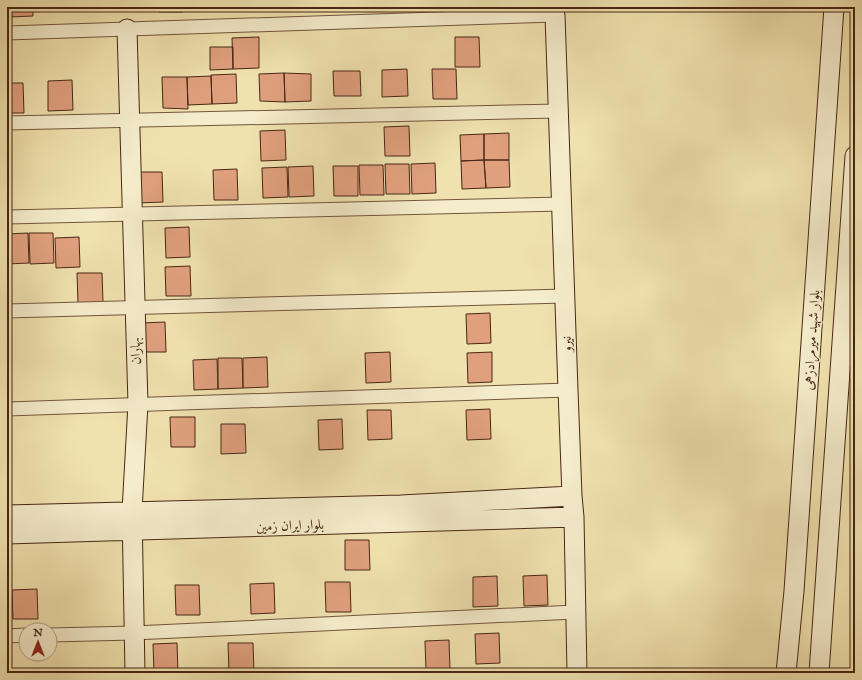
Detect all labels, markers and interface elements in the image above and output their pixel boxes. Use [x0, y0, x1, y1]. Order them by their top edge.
street label: بلوار شهید میرمرادزهی [800, 289, 825, 391]
street label: نیرو [558, 335, 576, 354]
street label: بهاران [127, 337, 145, 365]
street label: بلوار ایران زمین [256, 516, 325, 536]
north arrow [18, 622, 58, 662]
text: N [32, 626, 43, 640]

